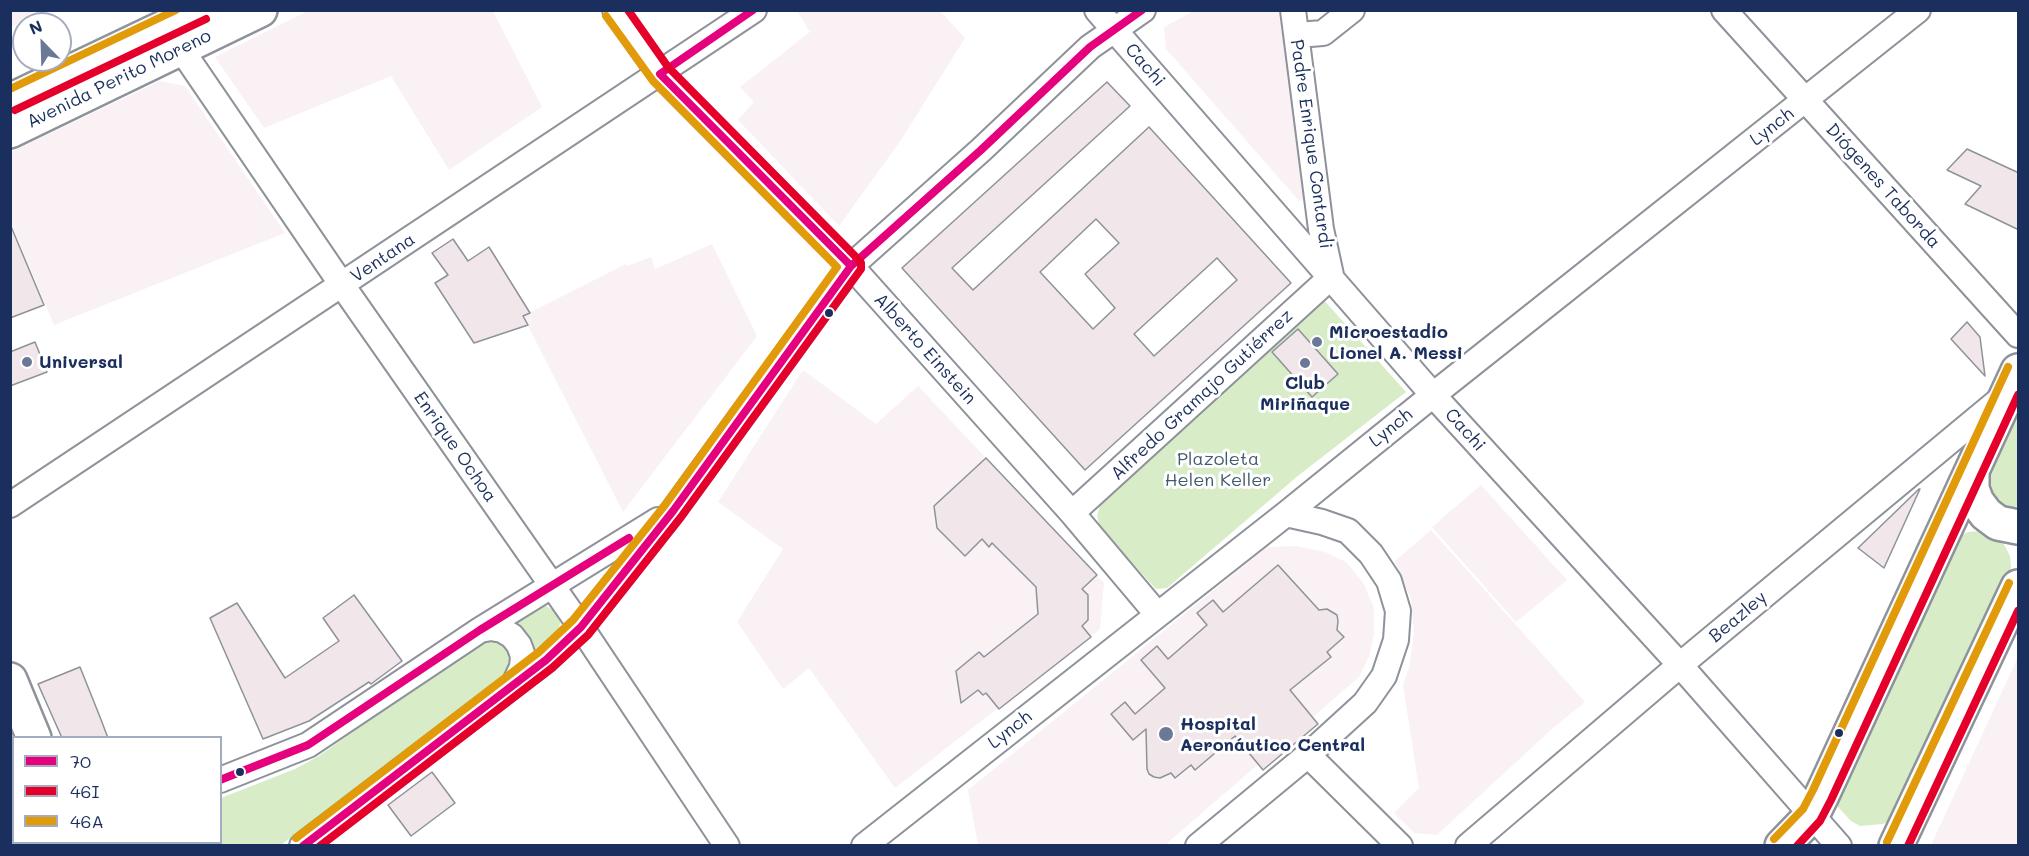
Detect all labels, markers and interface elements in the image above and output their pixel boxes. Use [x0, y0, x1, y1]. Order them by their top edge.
north arrow [12, 12, 72, 72]
text: N [26, 15, 45, 39]
street label: Avenida Perito Moreno [23, 25, 215, 133]
street label: Padre Enrique Contardi [1286, 38, 1336, 250]
street label: Cachi [1120, 39, 1170, 91]
street label: Lynch [1746, 103, 1798, 151]
street label: Diógenes Taborda [1821, 119, 1945, 253]
street label: Ventana [347, 229, 419, 287]
street label: Alberto Einstein [869, 289, 981, 409]
street label: Alfredo Gramajo Gutiérrez [1107, 305, 1297, 485]
unlabelled marker [823, 307, 835, 319]
place label: Microestadio Lionel A. Messi [1329, 321, 1463, 364]
marker: Microestadio Lionel A. Messi [1310, 335, 1324, 349]
place label: Universal [39, 351, 123, 373]
marker: Universal [20, 355, 34, 369]
marker: Club Miriñaque [1298, 356, 1312, 370]
place label: Club Miriñaque [1260, 372, 1350, 415]
street label: Enrique Ochoa [409, 388, 501, 506]
street label: Lynch [1365, 404, 1417, 452]
street label: Cachi [1440, 404, 1490, 456]
park label: Plazoleta Helen Keller [1165, 448, 1271, 490]
street label: Beazley [1705, 587, 1771, 647]
street label: Lynch [984, 706, 1036, 754]
place label: Hospital Aeronáutico Central [1180, 713, 1365, 756]
marker: Hospital Aeronáutico Central [1157, 725, 1175, 743]
unlabelled marker [1833, 727, 1845, 739]
legend [12, 736, 222, 844]
text: 70 [70, 749, 91, 773]
unlabelled marker [234, 766, 246, 778]
text: 46I [70, 779, 99, 803]
text: 46A [70, 809, 104, 833]

